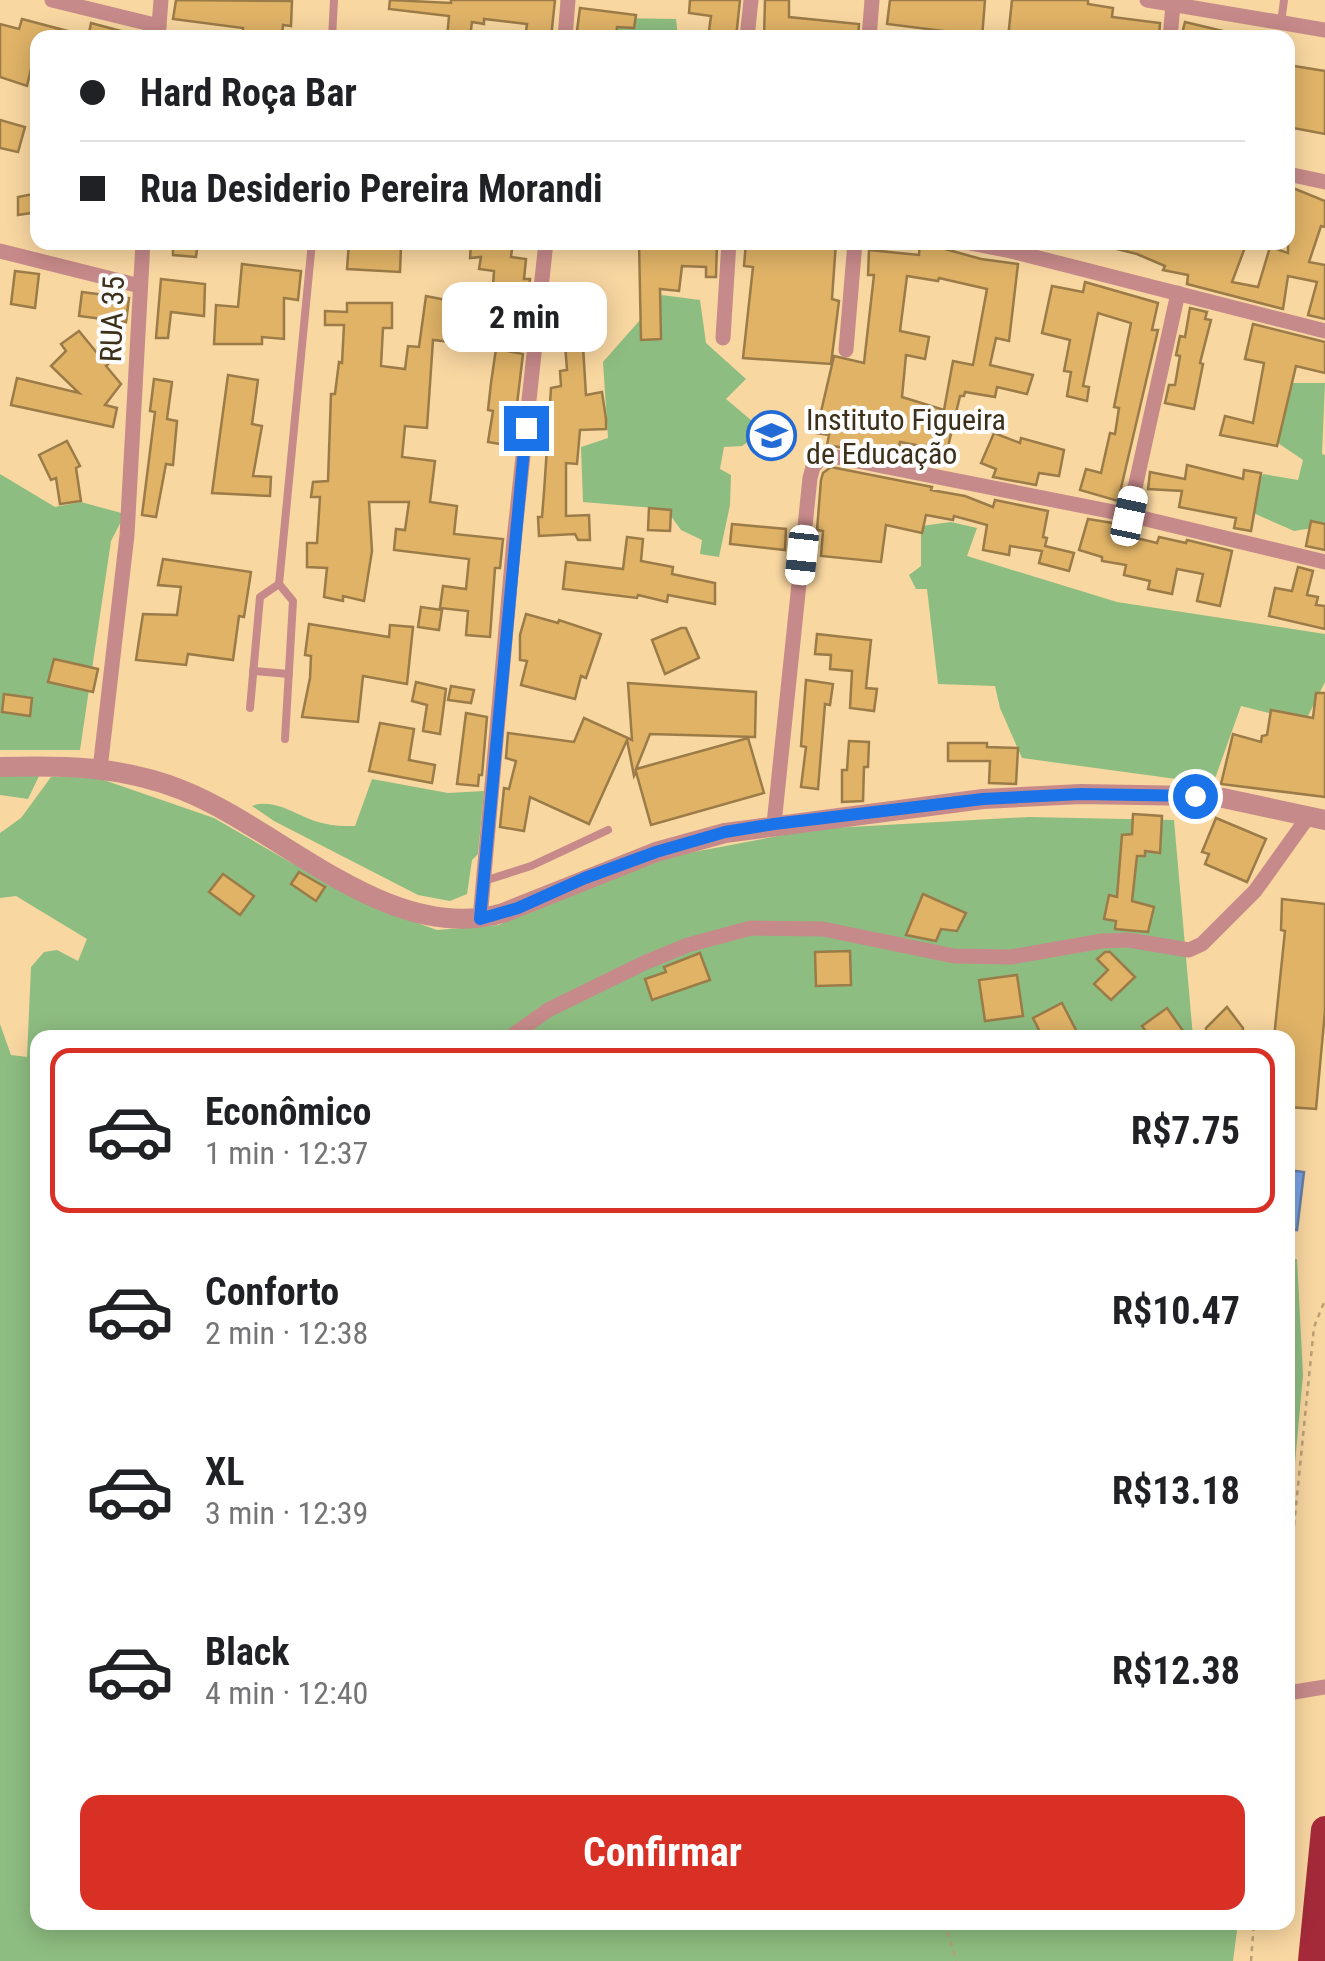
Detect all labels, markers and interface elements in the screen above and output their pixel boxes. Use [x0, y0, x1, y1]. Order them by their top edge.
text: Hard Roça Bar [140, 71, 357, 115]
text: Rua Desiderio Pereira Morandi [140, 167, 603, 211]
street label: RUA 35 [93, 275, 131, 363]
callout: 2 min [444, 283, 608, 353]
text: 2 min [489, 298, 560, 336]
place label: Instituto Figueira de Educação [806, 402, 1006, 471]
route end [504, 406, 549, 451]
school or university icon: Instituto Figueira de Educação [745, 410, 797, 462]
car [1108, 484, 1150, 548]
car [784, 524, 820, 586]
route start [1173, 774, 1218, 819]
icon: car [85, 1086, 175, 1176]
text: Econômico [205, 1090, 371, 1134]
text: R$7.75 [1131, 1109, 1240, 1153]
text: 1 min · 12:37 [205, 1134, 368, 1172]
icon: car [85, 1266, 175, 1356]
text: Conforto [205, 1270, 339, 1314]
text: R$10.47 [1112, 1289, 1240, 1333]
text: 2 min · 12:38 [205, 1314, 368, 1352]
icon: car [85, 1446, 175, 1536]
text: XL [205, 1450, 244, 1494]
text: R$13.18 [1112, 1469, 1240, 1513]
text: 3 min · 12:39 [205, 1494, 368, 1532]
icon: car [85, 1626, 175, 1716]
text: Black [205, 1630, 289, 1674]
text: R$12.38 [1112, 1649, 1240, 1693]
text: 4 min · 12:40 [205, 1674, 368, 1712]
button: Confirmar [80, 1795, 1245, 1910]

